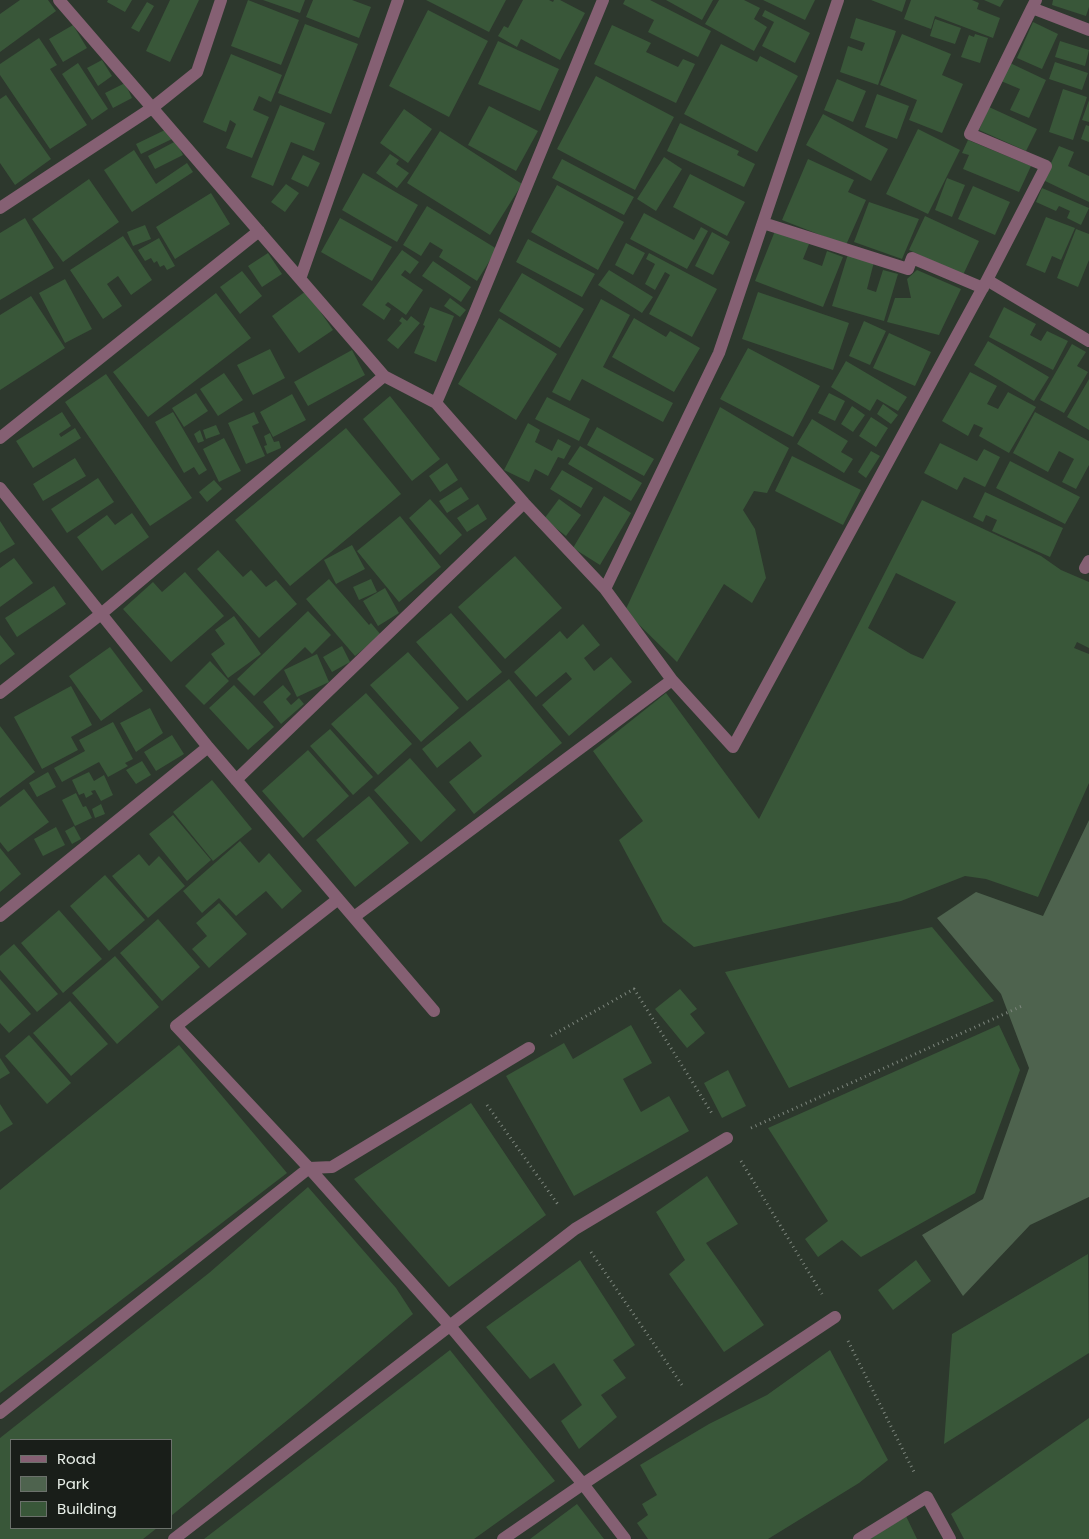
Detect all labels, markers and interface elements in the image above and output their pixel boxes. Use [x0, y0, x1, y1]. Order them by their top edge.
legend [10, 1439, 172, 1529]
text: Road [57, 1448, 96, 1469]
text: Park [57, 1473, 89, 1494]
text: Building [57, 1498, 117, 1519]

